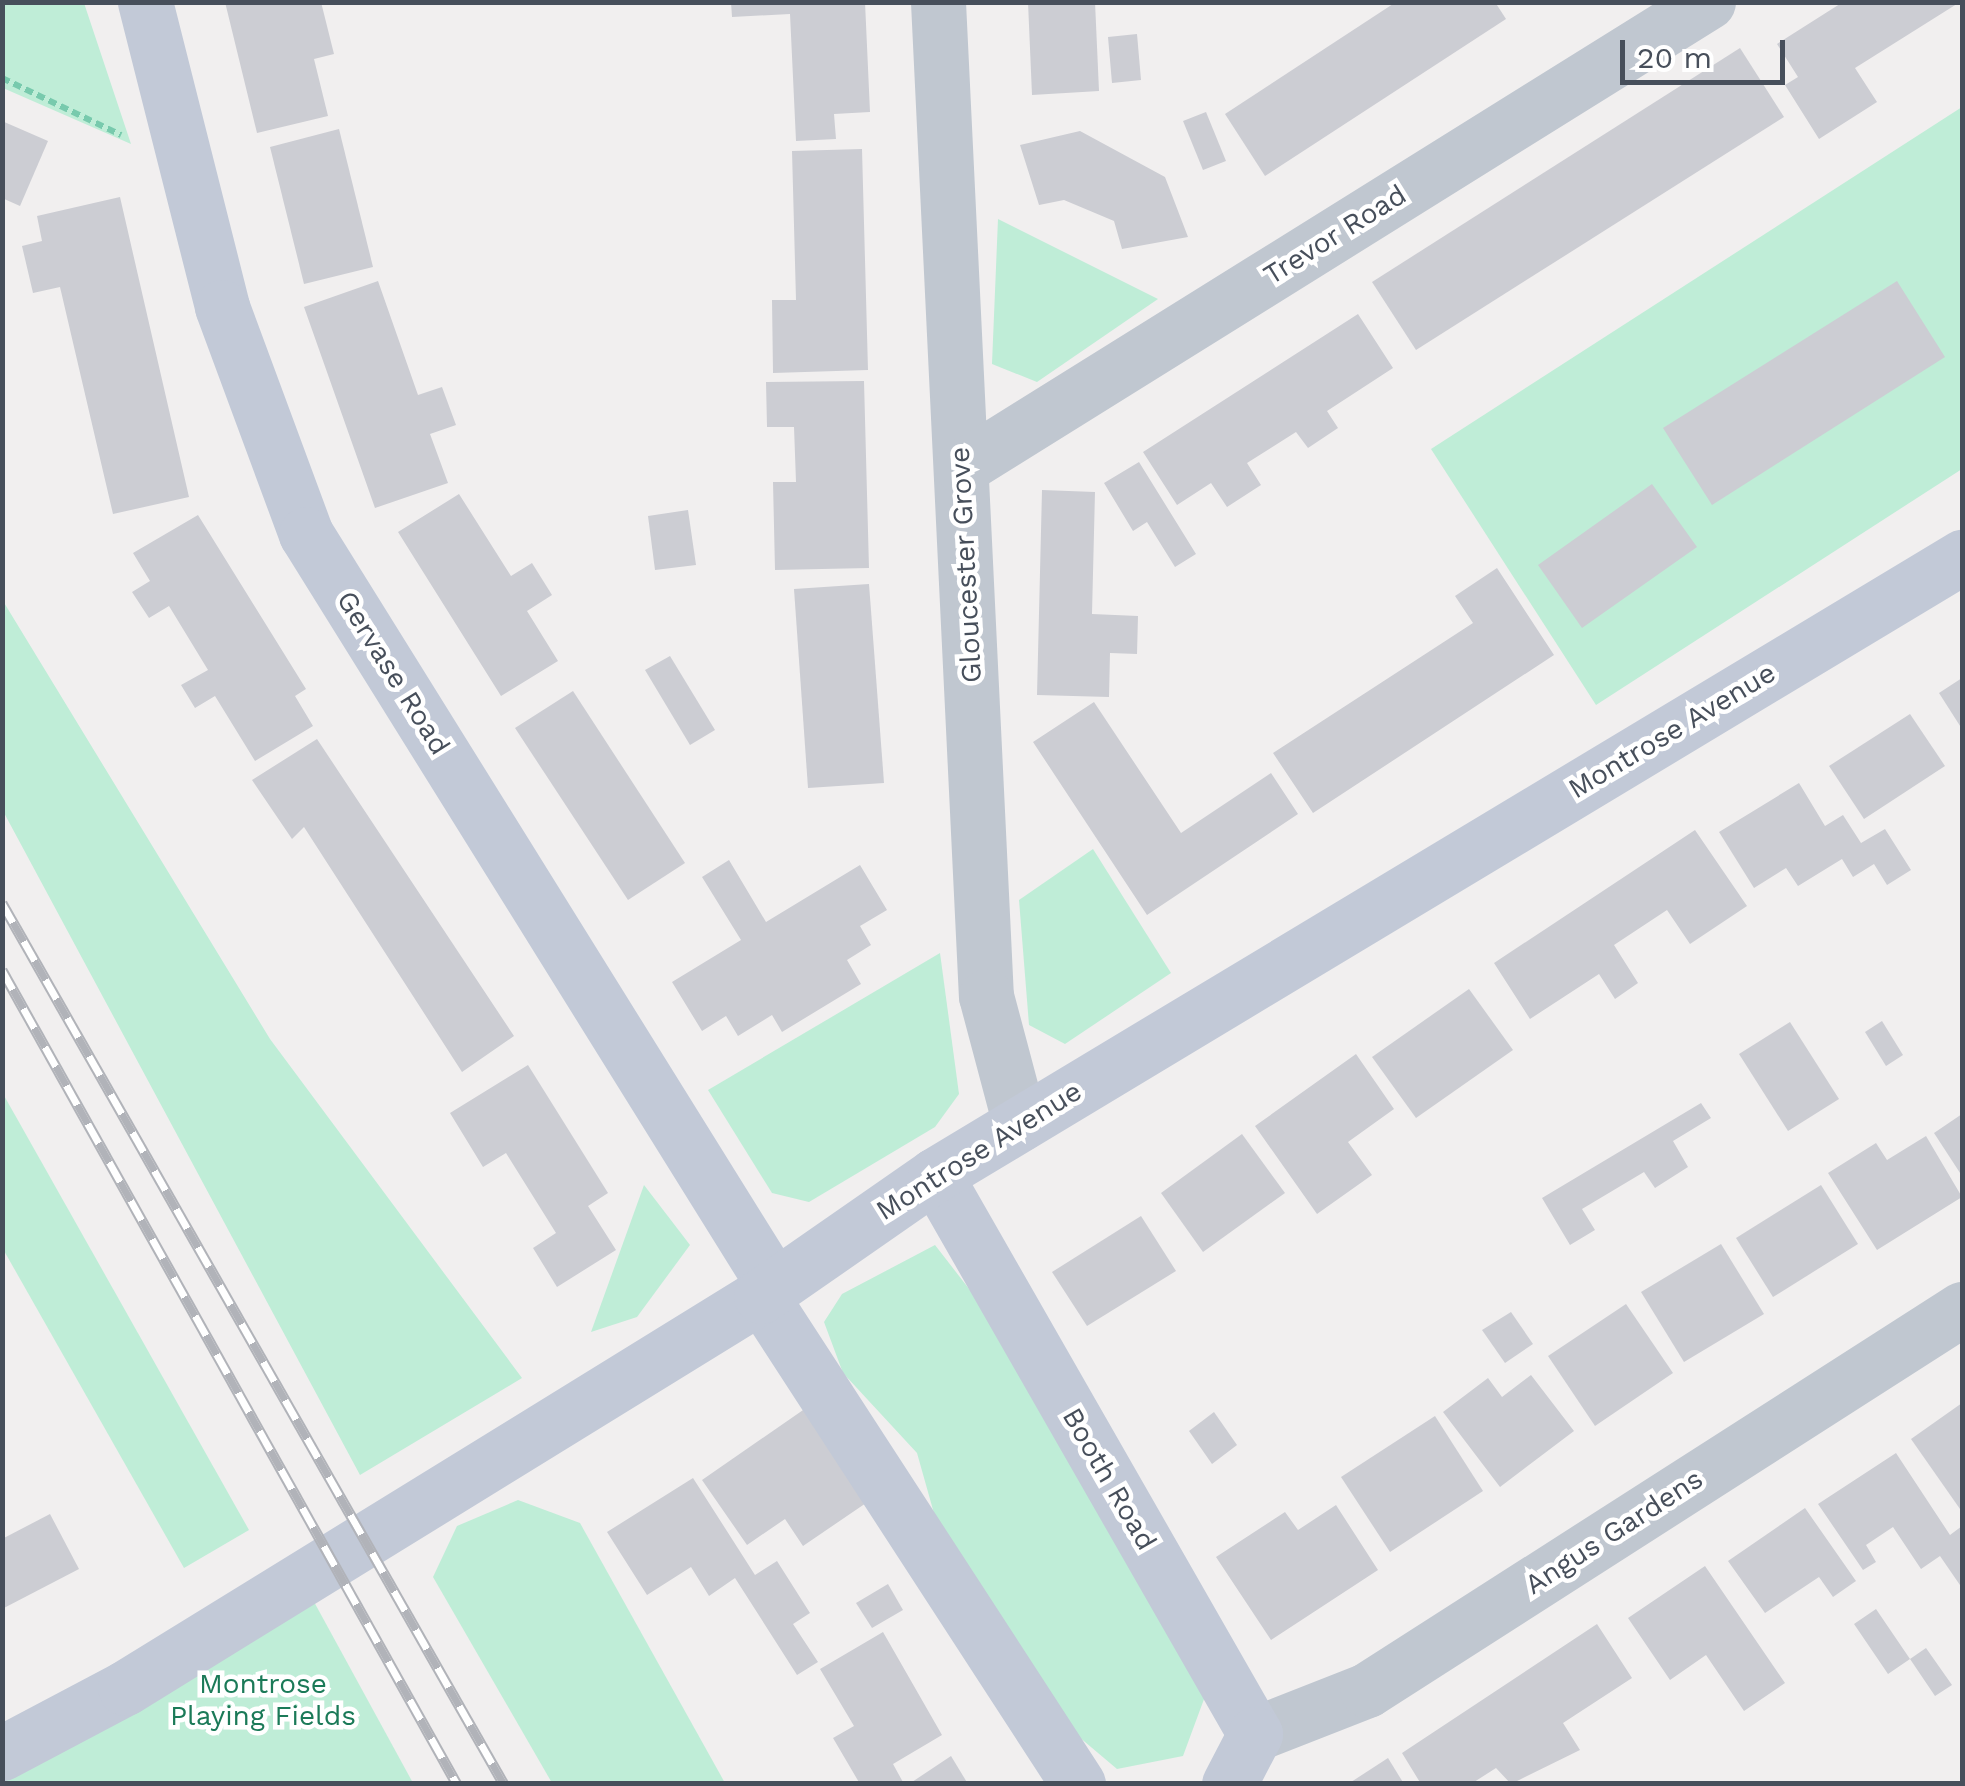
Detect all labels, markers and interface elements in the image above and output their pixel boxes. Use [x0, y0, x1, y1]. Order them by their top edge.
scale bar [1625, 20, 1790, 82]
text: 20 m [1637, 40, 1712, 75]
street label: Trevor Road [1257, 178, 1413, 292]
street label: Gloucester Grove [943, 446, 989, 684]
street label: Gervase Road [329, 585, 457, 761]
street label: Montrose Avenue [1562, 656, 1782, 806]
street label: Montrose Avenue [870, 1074, 1088, 1228]
street label: Booth Road [1055, 1402, 1163, 1556]
street label: Angus Gardens [1519, 1462, 1709, 1602]
park label: Montrose Playing Fields [170, 1667, 356, 1733]

